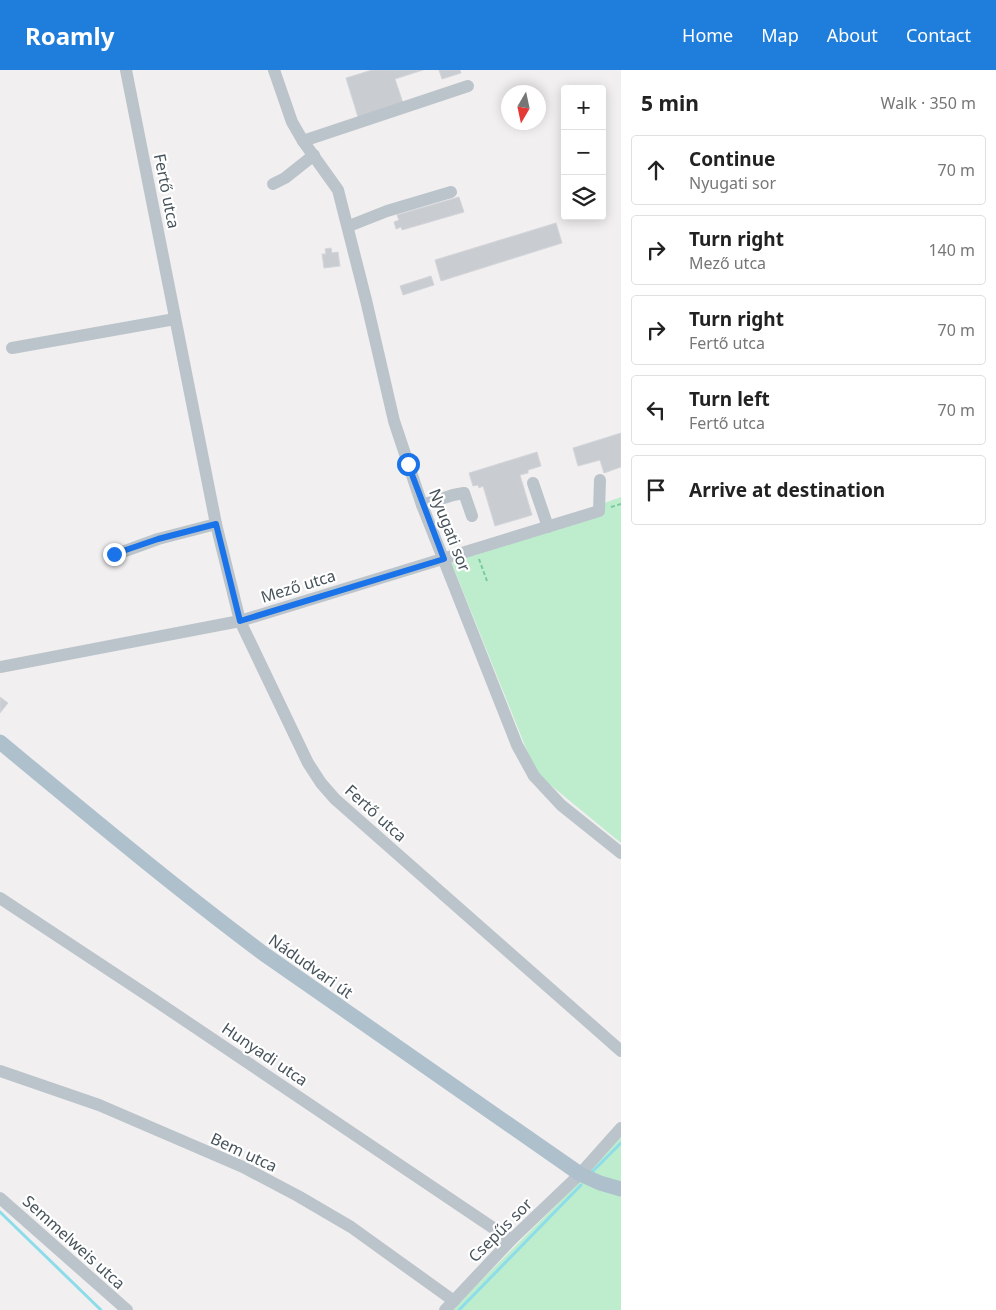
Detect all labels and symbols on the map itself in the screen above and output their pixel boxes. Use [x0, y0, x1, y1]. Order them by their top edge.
north arrow [501, 85, 546, 130]
street label: Fertő utca [149, 152, 185, 230]
route start [397, 453, 420, 476]
street label: Nyugati sor [424, 485, 476, 575]
route end [103, 543, 126, 566]
street label: Mező utca [258, 564, 338, 608]
street label: Fertő utca [340, 779, 412, 847]
street label: Nádudvari út [264, 929, 358, 1003]
street label: Hunyadi utca [218, 1017, 312, 1091]
street label: Bem utca [207, 1127, 281, 1177]
street label: Semmelweis utca [18, 1190, 130, 1294]
street label: Csepűs sor [463, 1193, 537, 1267]

